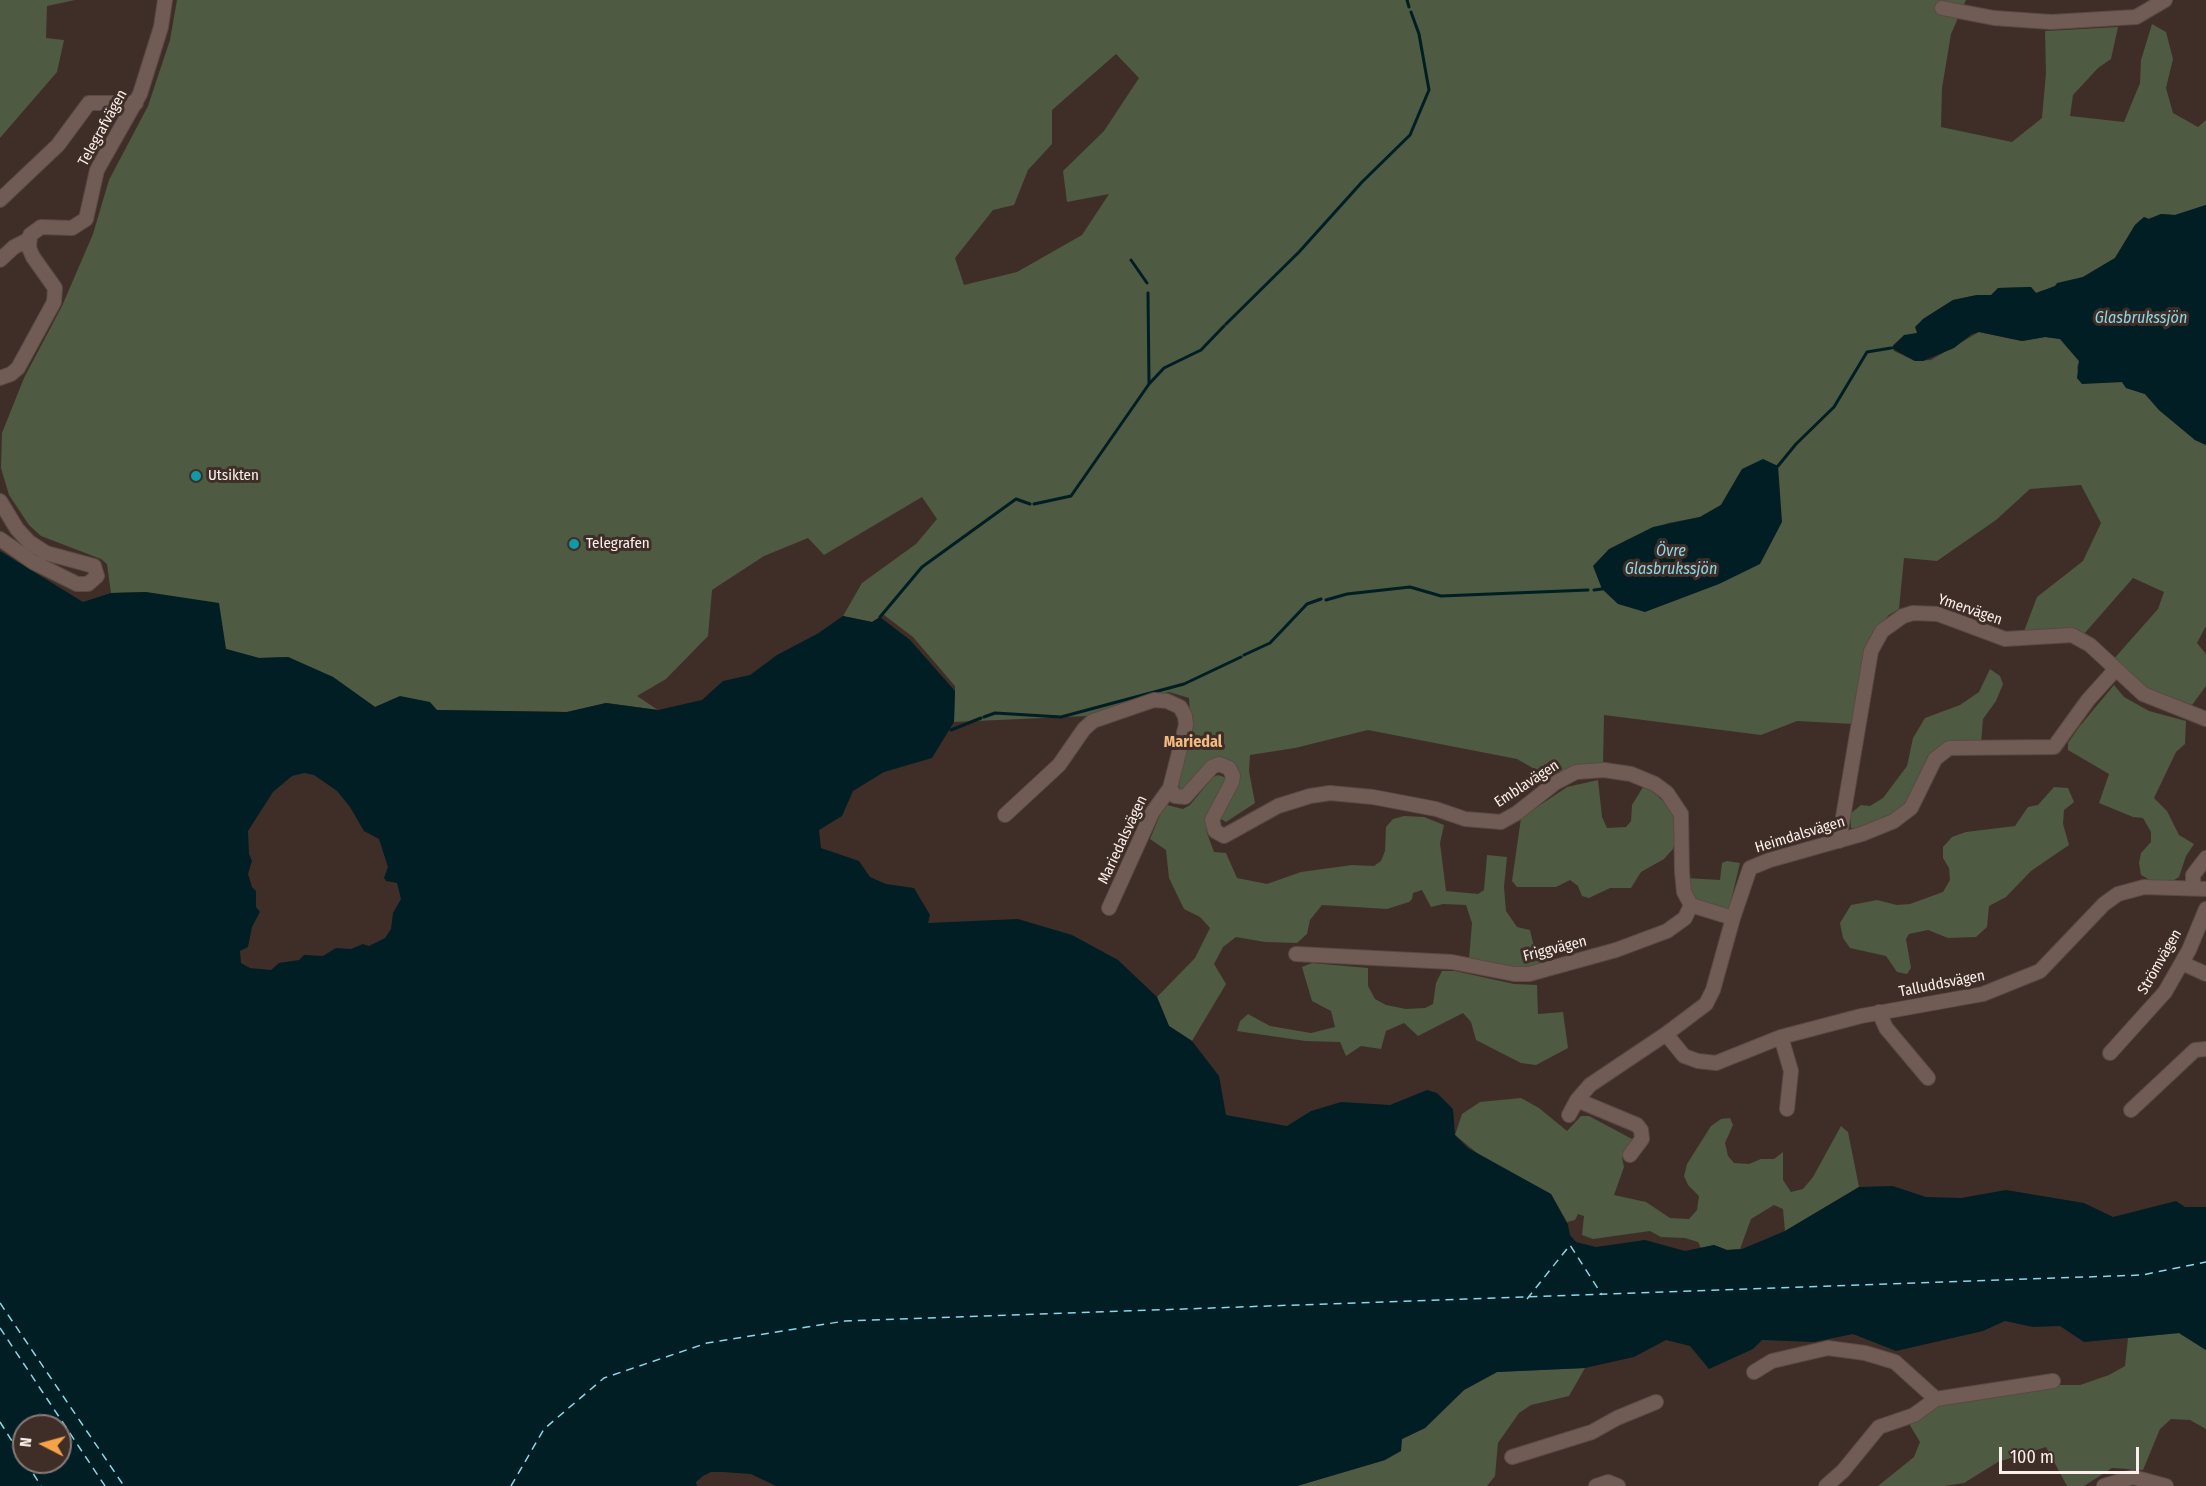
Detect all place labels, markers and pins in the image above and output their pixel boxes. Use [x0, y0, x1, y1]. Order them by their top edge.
place label: Utsikten [208, 467, 259, 485]
marker: Utsikten [189, 469, 203, 483]
place label: Telegrafen [586, 535, 650, 553]
marker: Telegrafen [567, 537, 581, 551]

